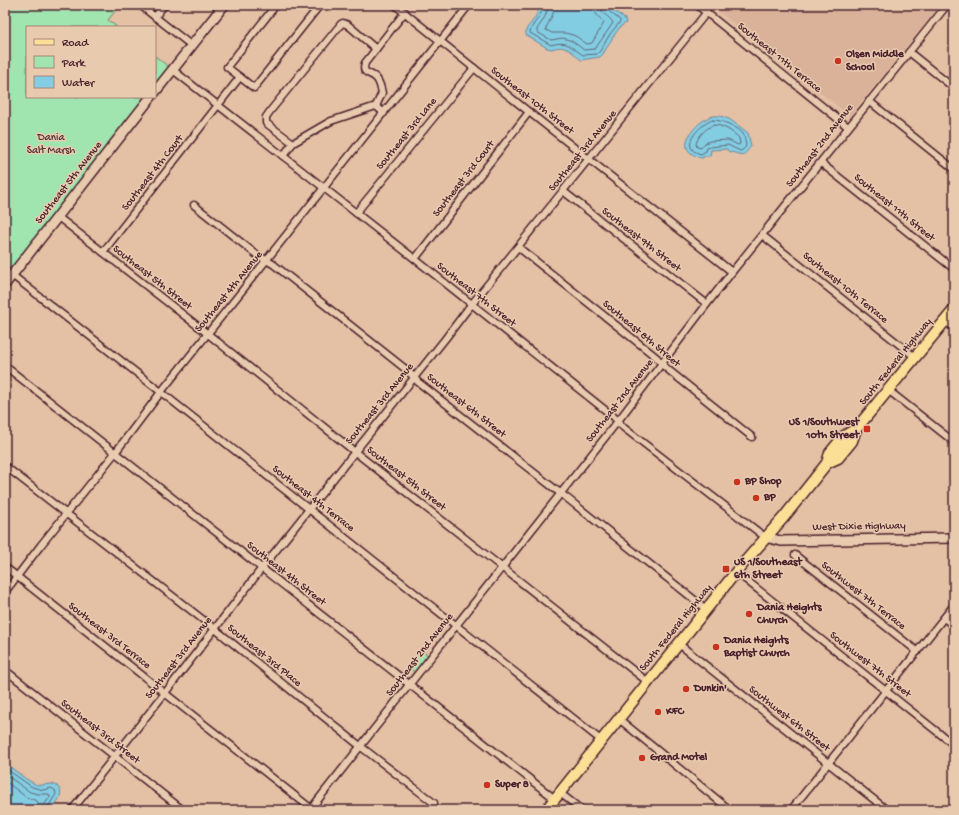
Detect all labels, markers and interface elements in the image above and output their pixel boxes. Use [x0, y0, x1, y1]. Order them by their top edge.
street label: Southeast 11th Terrace [735, 20, 824, 96]
legend [26, 26, 156, 98]
text: Road [62, 37, 89, 51]
place label: Olsen Middle School [846, 49, 905, 74]
marker: Olsen Middle School [833, 56, 843, 66]
text: Park [61, 57, 87, 71]
street label: Southeast 10th Street [488, 65, 577, 138]
text: Water [62, 77, 96, 91]
street label: Southeast 3rd Lane [374, 95, 440, 172]
street label: Southeast 2nd Avenue [784, 102, 856, 190]
street label: Southeast 3rd Avenue [547, 108, 620, 194]
park label: Dania Salt Marsh [27, 132, 75, 157]
street label: Southeast 4th Court [120, 132, 187, 213]
street label: Southeast 3rd Court [431, 137, 498, 219]
street label: Southeast 5th Avenue [33, 139, 105, 227]
street label: Southeast 11th Street [851, 172, 938, 245]
street label: Southeast 9th Street [599, 205, 684, 276]
street label: Southeast 5th Street [110, 243, 195, 314]
street label: Southeast 4th Avenue [193, 249, 266, 335]
street label: Southeast 10th Terrace [800, 250, 890, 326]
street label: Southeast 7th Street [434, 260, 519, 331]
street label: Southeast 8th Street [600, 298, 683, 371]
street label: South Federal Highway [857, 316, 935, 408]
street label: Southeast 2nd Avenue [584, 357, 656, 445]
street label: Southeast 3rd Avenue [344, 361, 417, 447]
street label: Southeast 6th Street [424, 371, 509, 442]
place label: US 1/Southwest 10th Street [789, 416, 861, 442]
marker: US 1/Southwest 10th Street [862, 424, 872, 434]
street label: Southeast 5th Street [364, 444, 449, 515]
street label: Southeast 4th Terrace [270, 463, 357, 535]
place label: BP Shop [744, 476, 782, 488]
marker: BP Shop [732, 477, 742, 487]
place label: BP [763, 492, 777, 504]
marker: BP [751, 493, 761, 503]
street label: West Dixie Highway [812, 520, 906, 534]
street label: Southeast 4th Street [244, 539, 329, 609]
place label: US 1/Southeast 6th Street [734, 556, 803, 582]
street label: Southwest 7th Terrace [818, 559, 908, 633]
marker: US 1/Southeast 6th Street [721, 564, 731, 574]
street label: South Federal Highway [637, 582, 715, 674]
street label: Southeast 3rd Terrace [65, 600, 153, 672]
place label: Dania Heights Church [756, 601, 823, 627]
marker: Dania Heights Church [744, 609, 754, 619]
street label: Southeast 2nd Avenue [384, 611, 456, 699]
street label: Southeast 3rd Avenue [143, 614, 215, 702]
street label: Southeast 3rd Place [224, 622, 304, 690]
street label: Southwest 7th Street [827, 630, 914, 701]
place label: Dania Heights Baptist Church [723, 634, 790, 660]
marker: Dania Heights Baptist Church [711, 642, 721, 652]
place label: Dunkin' [693, 683, 727, 695]
marker: Dunkin' [681, 684, 691, 694]
street label: Southwest 6th Street [746, 684, 833, 755]
street label: Southeast 3rd Street [58, 697, 143, 768]
place label: KFC [665, 706, 685, 718]
marker: KFC [653, 707, 663, 717]
place label: Grand Motel [650, 751, 708, 764]
marker: Grand Motel [637, 753, 647, 763]
place label: Super 8 [495, 779, 529, 791]
marker: Super 8 [482, 780, 492, 790]

